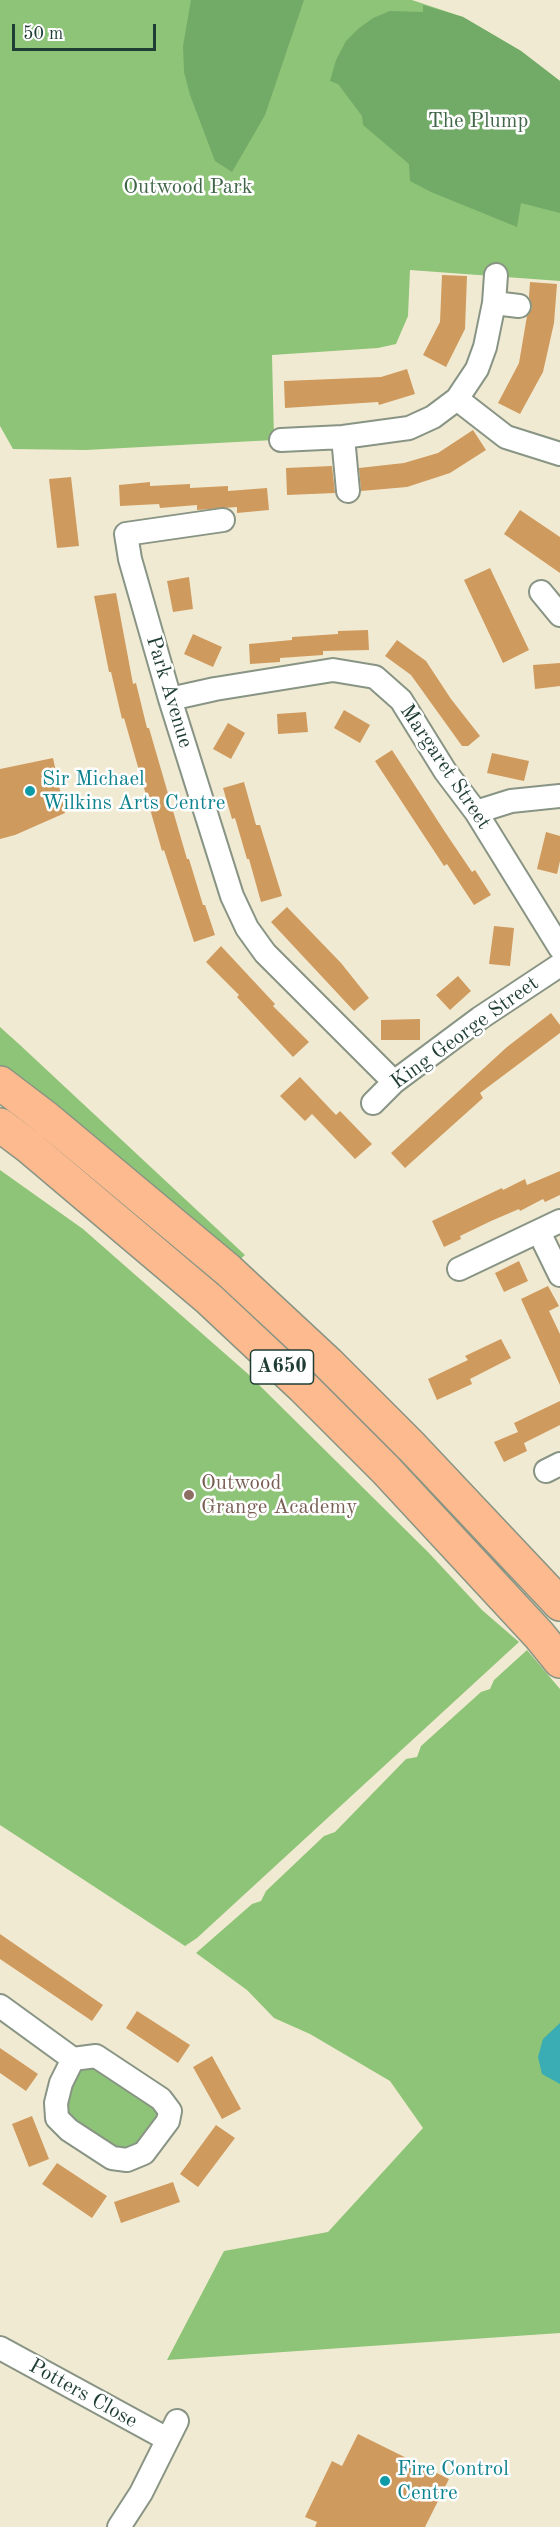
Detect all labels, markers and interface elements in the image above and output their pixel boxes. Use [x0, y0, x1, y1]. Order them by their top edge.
scale bar [15, 12, 159, 50]
text: 50 m [23, 25, 63, 43]
park label: The Plump [428, 108, 528, 134]
park label: Outwood Park [123, 174, 253, 200]
street label: Park Avenue [140, 633, 198, 751]
street label: Margaret Street [394, 700, 496, 834]
place label: Sir Michael Wilkins Arts Centre [42, 766, 225, 816]
marker: Sir Michael Wilkins Arts Centre [23, 784, 37, 798]
street label: King George Street [386, 971, 544, 1095]
road number: A650 [250, 1350, 314, 1384]
place label: Outwood Grange Academy [201, 1470, 357, 1520]
marker: Outwood Grange Academy [182, 1488, 196, 1502]
street label: Potters Close [24, 2354, 142, 2434]
place label: Fire Control Centre [397, 2456, 509, 2506]
marker: Fire Control Centre [378, 2474, 392, 2488]

